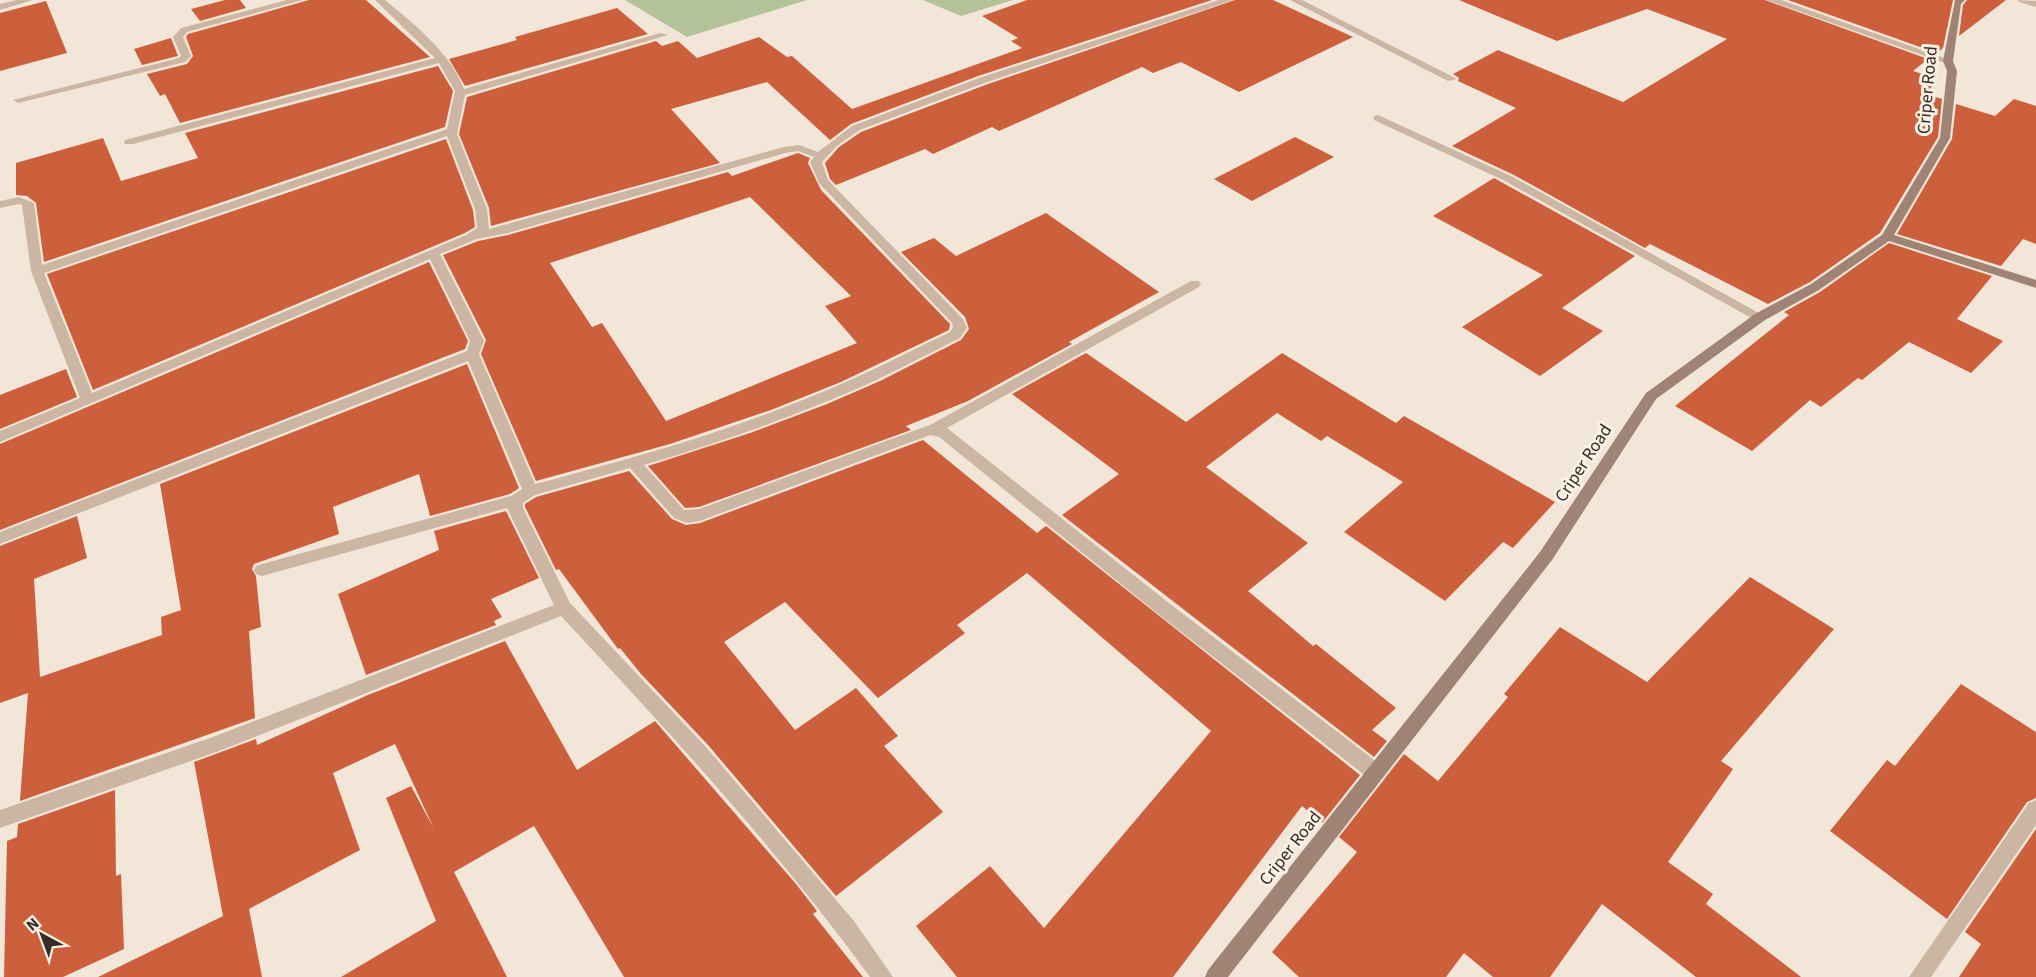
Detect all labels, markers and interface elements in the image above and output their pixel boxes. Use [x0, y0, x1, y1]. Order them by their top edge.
street label: Criper Road [1911, 45, 1944, 135]
street label: Criper Road [1549, 419, 1618, 507]
street label: Criper Road [1253, 806, 1327, 891]
north arrow [12, 905, 72, 965]
text: N [22, 913, 44, 936]

